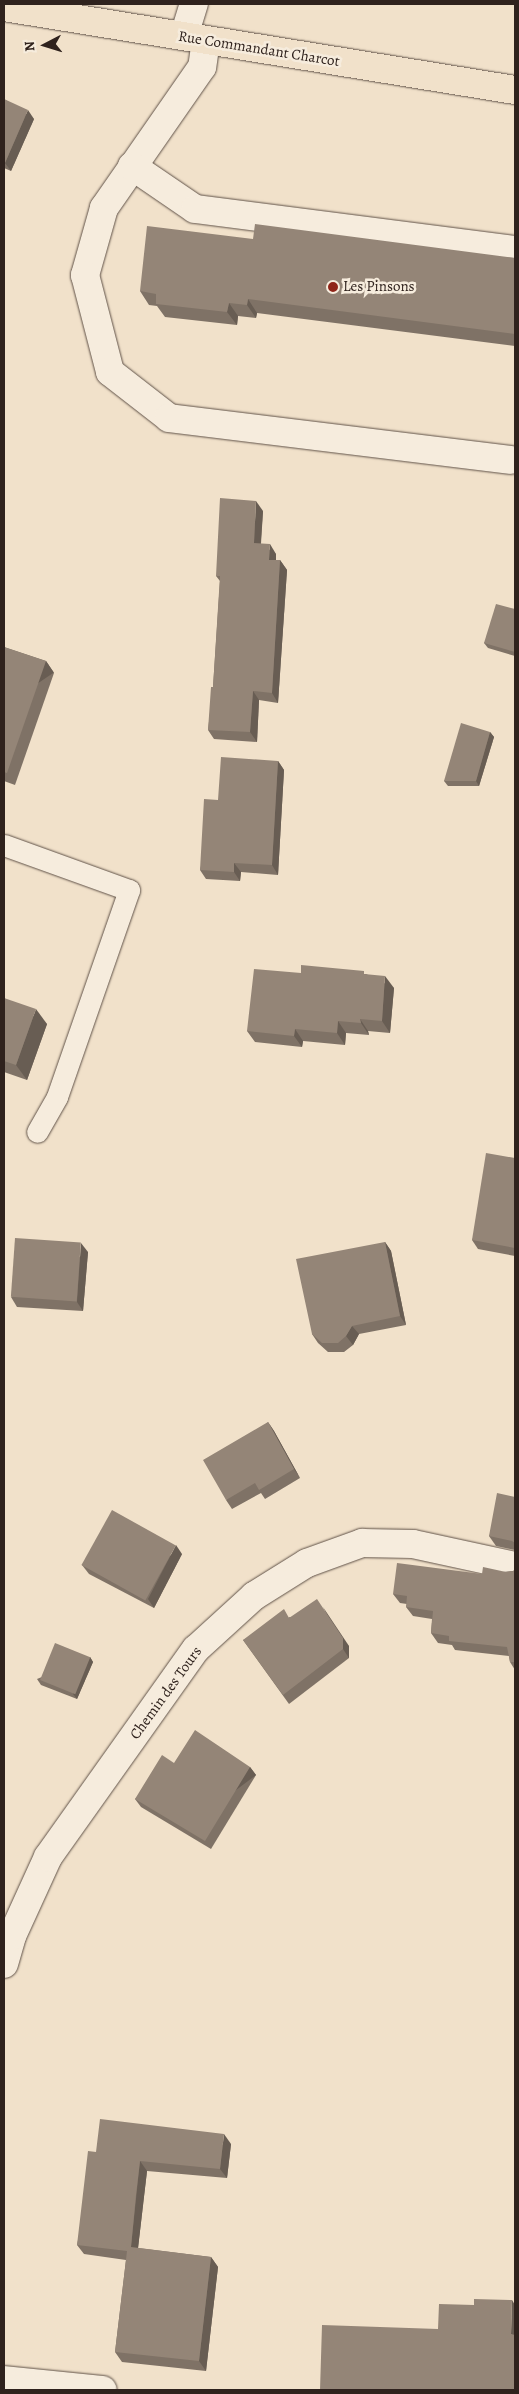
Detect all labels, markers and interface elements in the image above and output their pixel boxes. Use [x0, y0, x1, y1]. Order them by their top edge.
north arrow [20, 20, 70, 70]
street label: Rue Commandant Charcot [177, 27, 341, 71]
text: N [20, 40, 39, 52]
place label: Les Pinsons [343, 278, 415, 296]
marker: Les Pinsons [327, 281, 339, 293]
street label: Chemin des Tours [126, 1643, 206, 1743]

